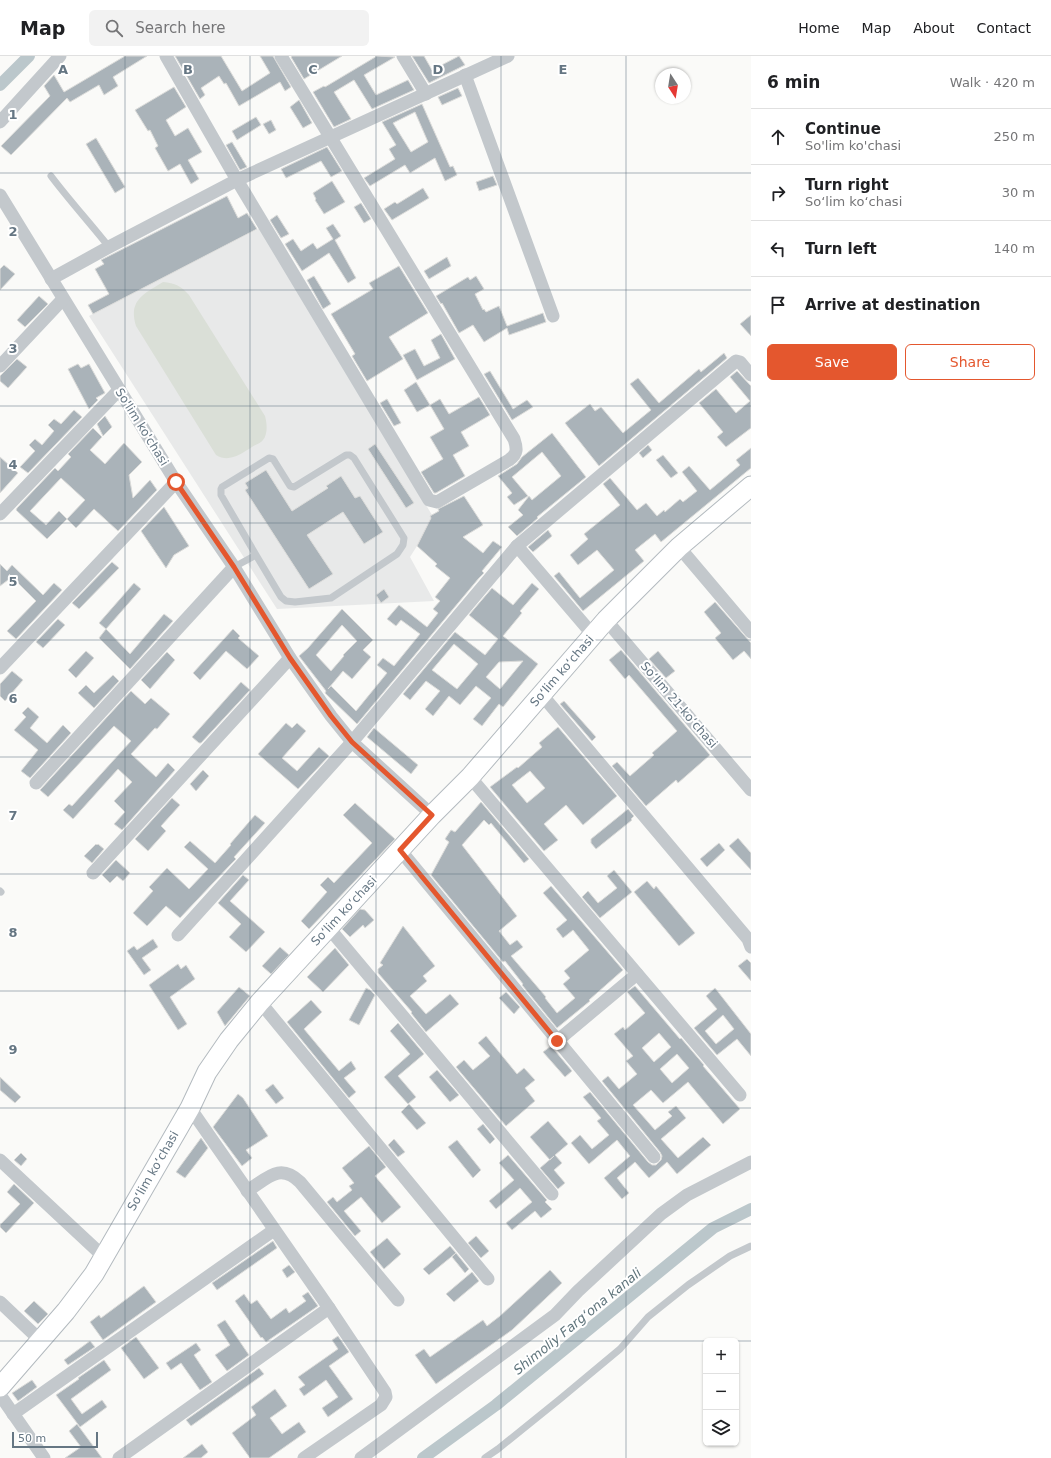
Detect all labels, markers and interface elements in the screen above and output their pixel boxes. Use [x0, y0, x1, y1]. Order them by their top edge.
search box [89, 10, 369, 46]
text: Map [20, 17, 65, 39]
icon: search [103, 17, 125, 39]
text: Search here [135, 19, 225, 37]
text: Home [798, 20, 840, 36]
text: Map [862, 20, 891, 36]
text: About [913, 20, 955, 36]
text: Contact [977, 20, 1031, 36]
text: A [58, 62, 68, 77]
text: B [183, 62, 193, 77]
text: C [308, 62, 318, 77]
text: D [433, 62, 444, 77]
text: E [559, 62, 567, 77]
north arrow [655, 68, 691, 104]
text: 6 min [767, 72, 820, 92]
text: Walk · 420 m [950, 75, 1035, 90]
text: 1 [8, 107, 18, 122]
text: Continue [805, 120, 881, 138]
icon: ahead [767, 126, 789, 148]
text: 250 m [993, 129, 1035, 144]
text: So'lim ko'chasi [805, 138, 901, 153]
text: Turn right [805, 176, 889, 194]
icon: right [767, 182, 789, 204]
text: 30 m [1002, 185, 1035, 200]
text: Soʻlim koʻchasi [805, 194, 902, 209]
text: 2 [8, 224, 18, 239]
icon: left [767, 238, 789, 260]
text: Turn left [805, 240, 877, 258]
text: 140 m [993, 241, 1035, 256]
icon: arrive [767, 294, 789, 316]
text: Arrive at destination [805, 296, 980, 314]
text: 3 [8, 341, 18, 356]
button: Save [767, 344, 897, 380]
button: Share [905, 344, 1035, 380]
street label: So'lim ko'chasi [113, 386, 171, 468]
text: 4 [8, 457, 18, 472]
route start [167, 473, 185, 491]
text: 5 [8, 574, 18, 589]
street label: Soʻlim koʻchasi [527, 633, 597, 709]
street label: Soʻlim 21-koʻchasi [638, 659, 720, 751]
text: 6 [8, 691, 18, 706]
text: 7 [8, 808, 18, 823]
street label: Soʻlim koʻchasi [308, 873, 380, 949]
text: 8 [8, 925, 18, 940]
route end [548, 1032, 566, 1050]
text: 9 [8, 1042, 18, 1057]
street label: Soʻlim koʻchasi [124, 1129, 182, 1213]
water label: Shimoliy Fargʻona kanali [510, 1265, 645, 1378]
map controls [703, 1338, 739, 1446]
button: + [703, 1338, 739, 1374]
button: − [703, 1374, 739, 1410]
button: layers [703, 1410, 739, 1446]
scale bar [12, 1430, 98, 1449]
text: 50 m [18, 1432, 46, 1445]

